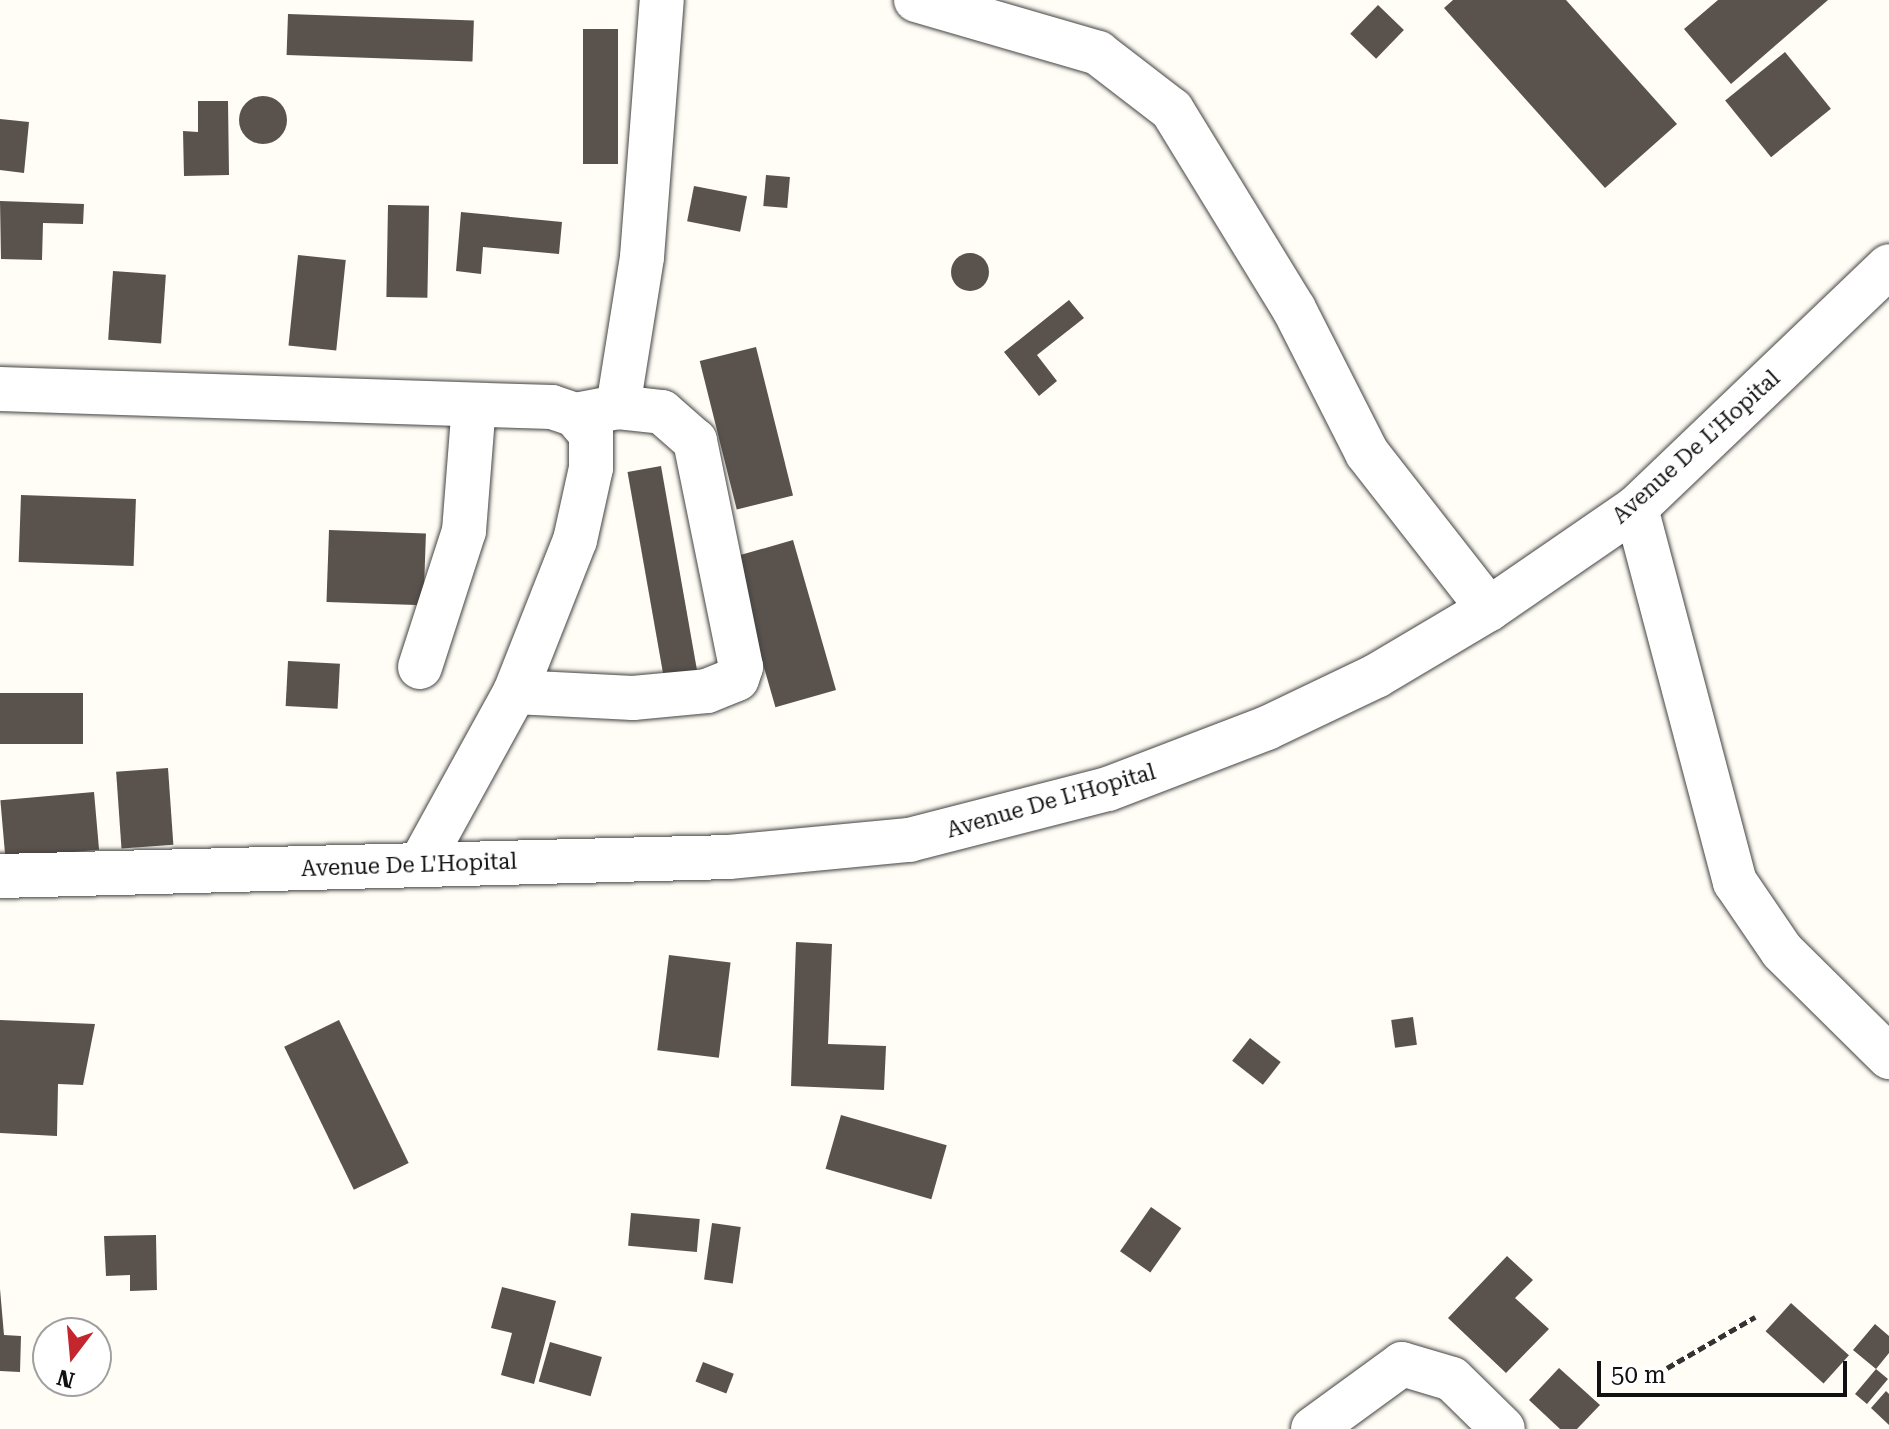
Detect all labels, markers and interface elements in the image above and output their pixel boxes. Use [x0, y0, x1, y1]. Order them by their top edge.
street label: Avenue De L'Hopital [1607, 365, 1785, 529]
street label: Avenue De L'Hopital [944, 759, 1158, 843]
street label: Avenue De L'Hopital [301, 848, 517, 882]
north arrow [32, 1317, 112, 1397]
scale bar [1601, 1345, 1851, 1395]
text: 50 m [1611, 1361, 1666, 1389]
text: N [54, 1364, 77, 1393]

